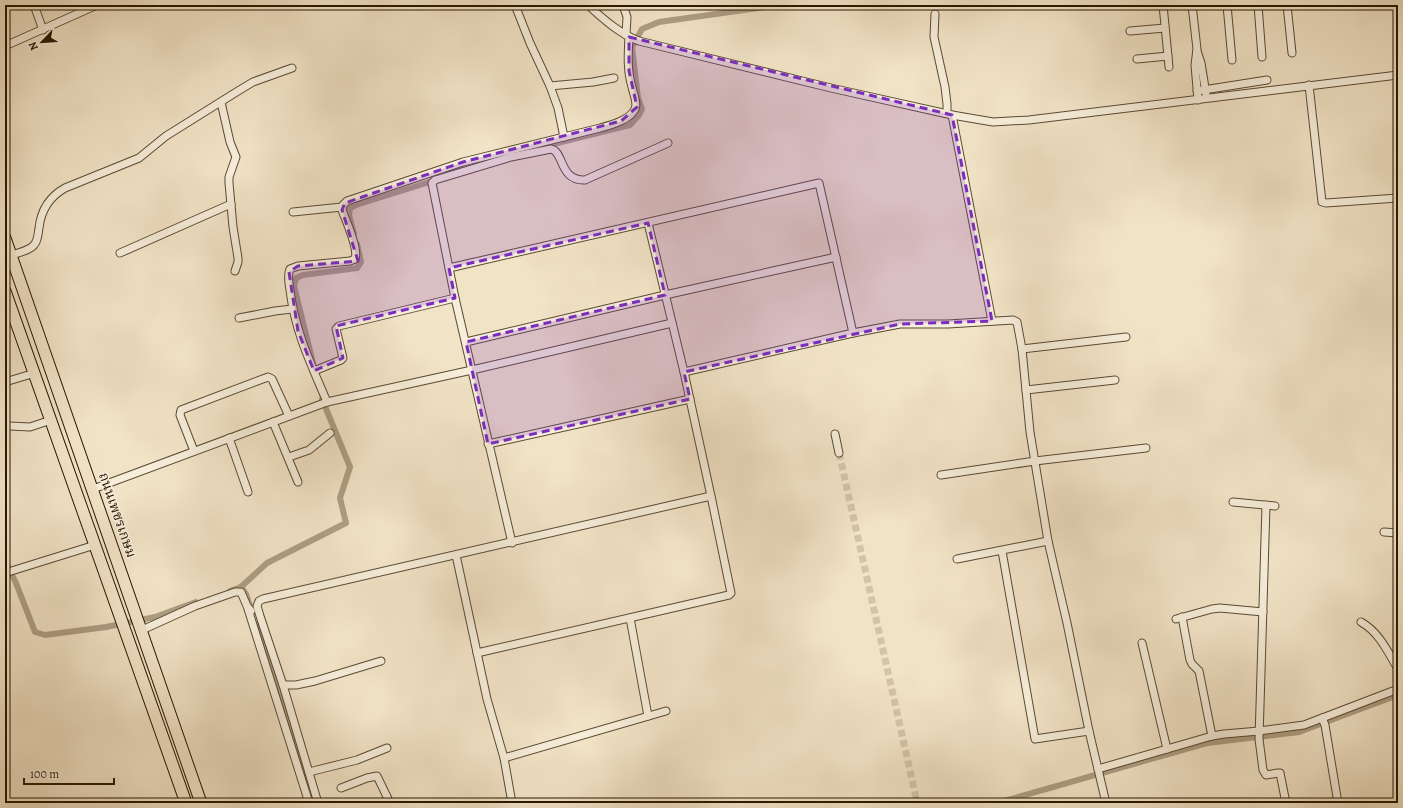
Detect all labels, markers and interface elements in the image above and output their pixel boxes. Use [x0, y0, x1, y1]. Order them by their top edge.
north arrow [22, 22, 62, 62]
text: N [25, 39, 42, 53]
street label: ถนนเพชรเกษม [94, 470, 141, 560]
scale bar [24, 760, 114, 786]
text: 100 m [30, 766, 59, 782]

